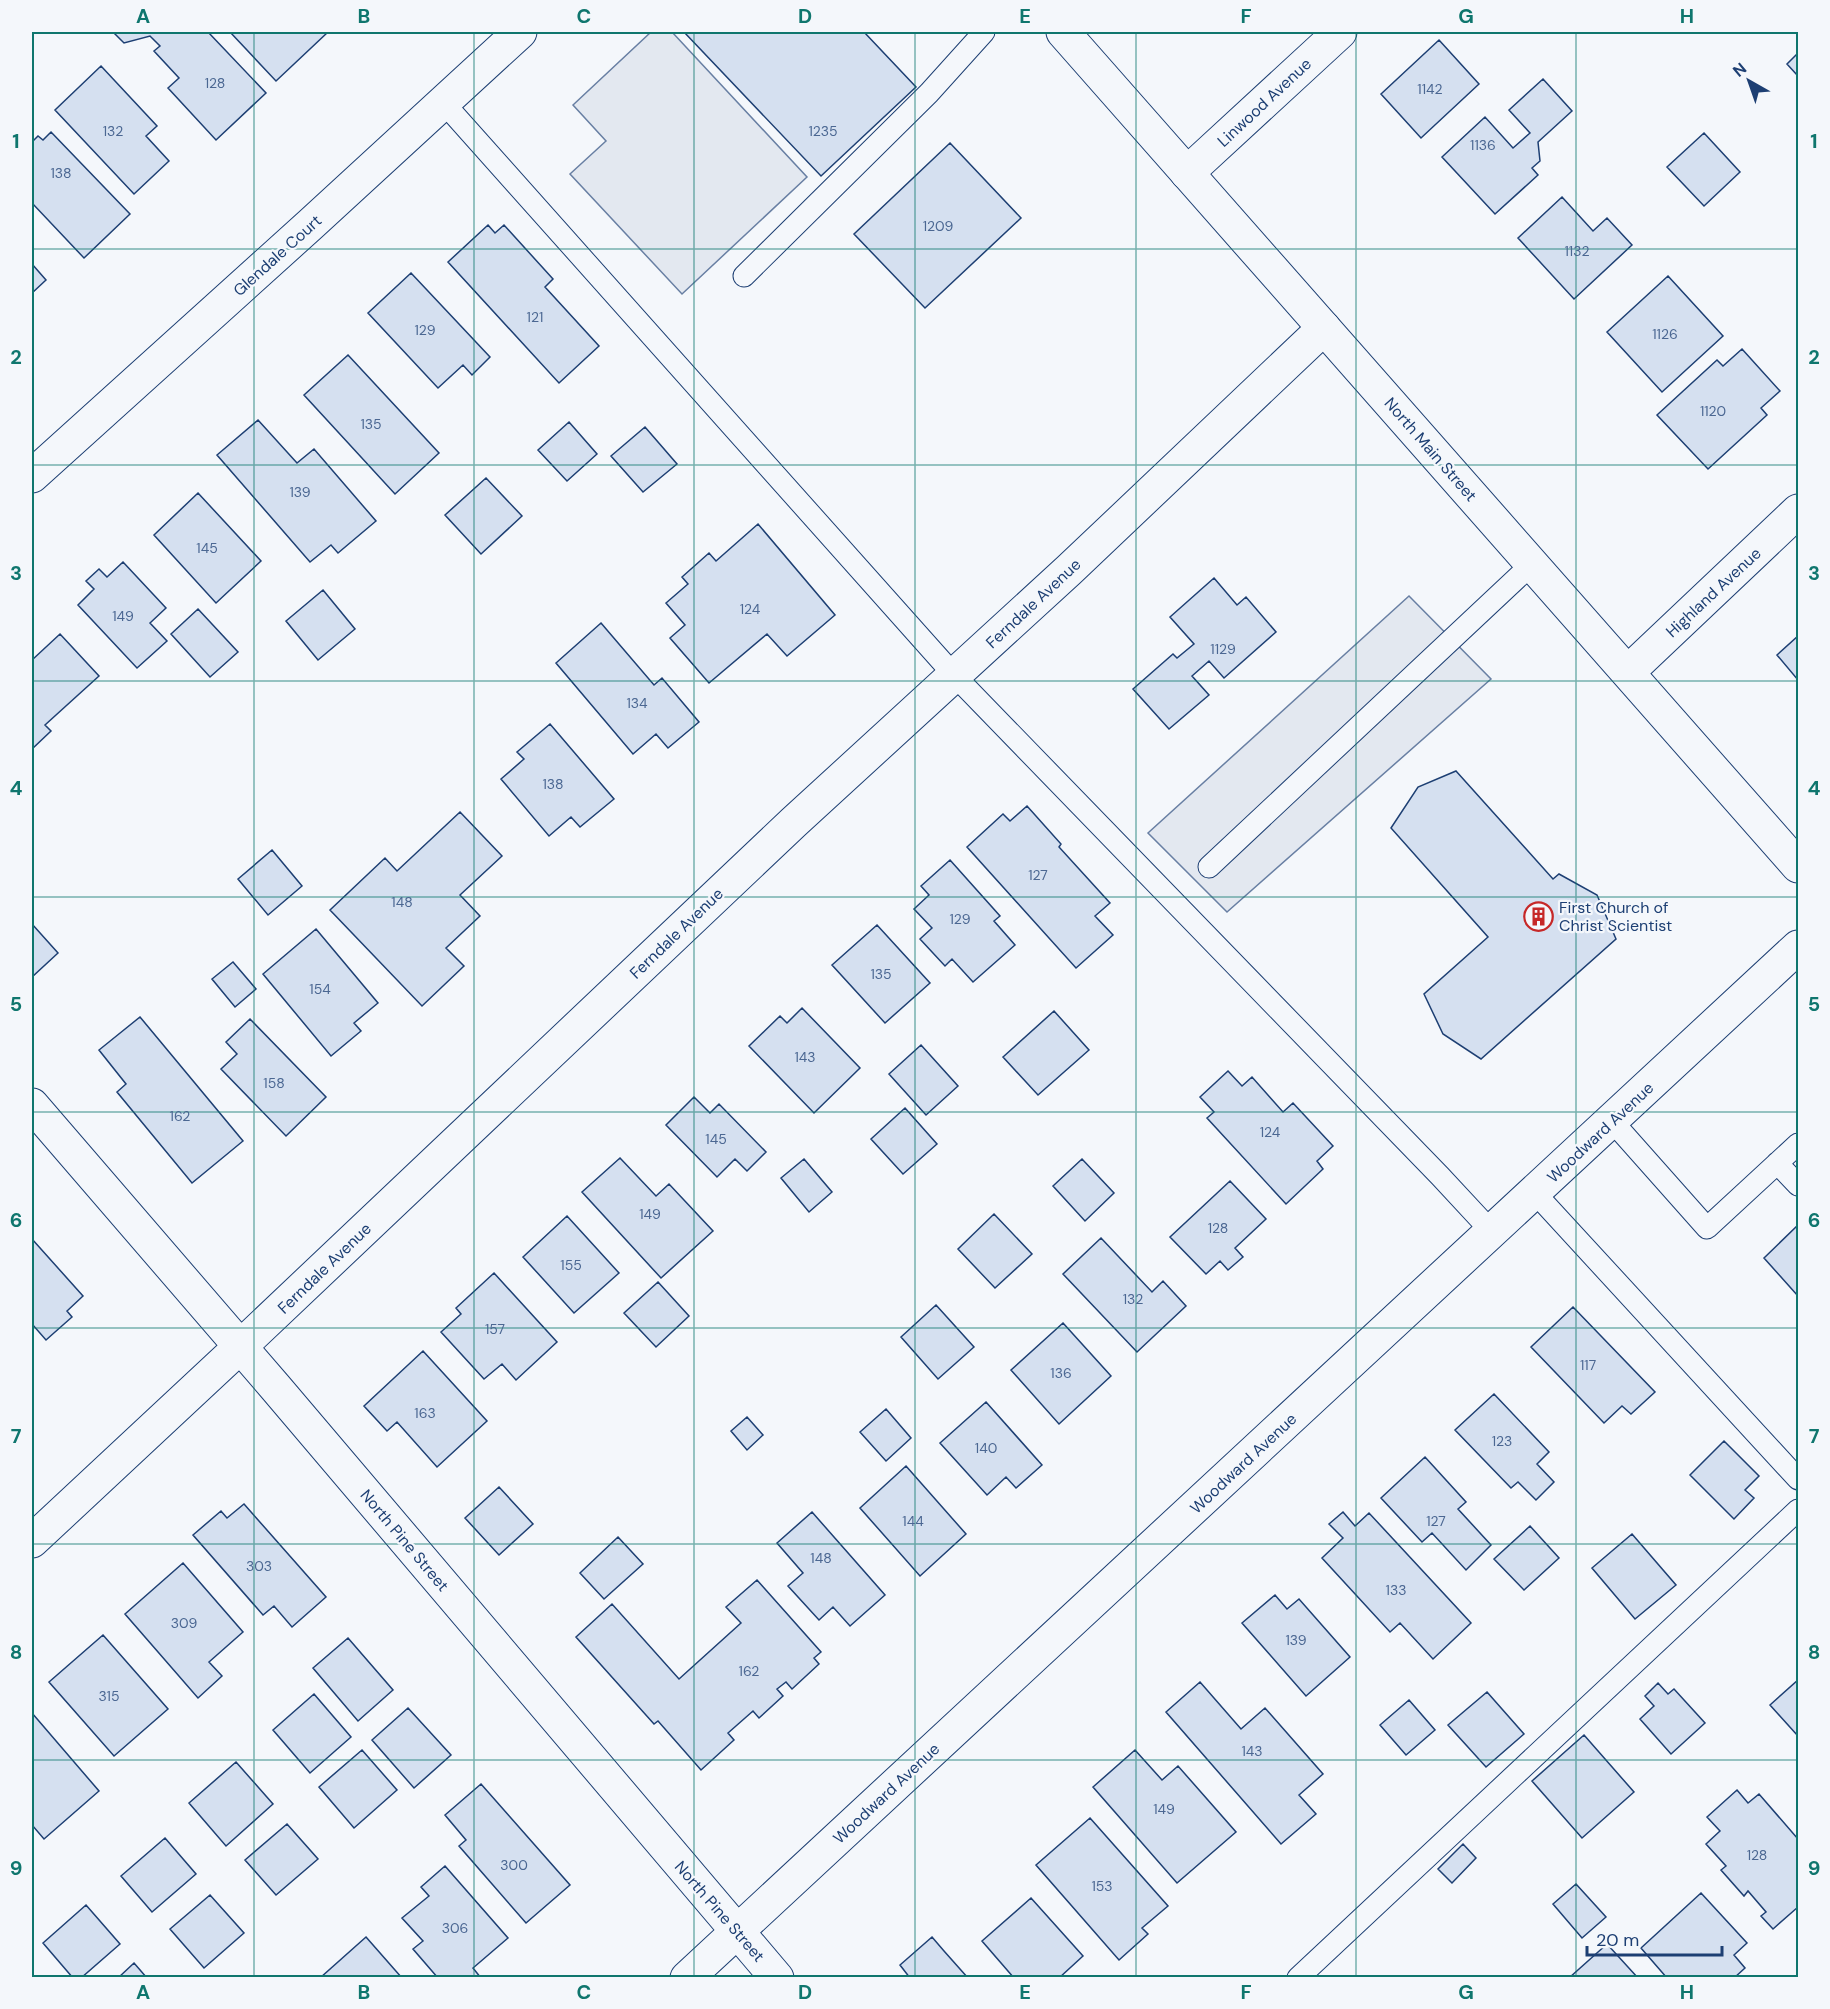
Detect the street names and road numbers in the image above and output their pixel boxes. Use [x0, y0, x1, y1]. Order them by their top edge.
street label: Linwood Avenue [1213, 53, 1316, 151]
street label: Glendale Court [229, 210, 326, 301]
street label: North Main Street [1380, 393, 1482, 506]
street label: Highland Avenue [1661, 543, 1765, 642]
street label: Ferndale Avenue [981, 554, 1085, 653]
street label: Ferndale Avenue [625, 883, 728, 983]
street label: Woodward Avenue [1543, 1077, 1658, 1187]
street label: Ferndale Avenue [273, 1218, 376, 1318]
street label: Woodward Avenue [1186, 1408, 1301, 1518]
street label: North Pine Street [356, 1485, 454, 1596]
street label: Woodward Avenue [829, 1738, 944, 1848]
street label: North Pine Street [670, 1856, 769, 1966]

